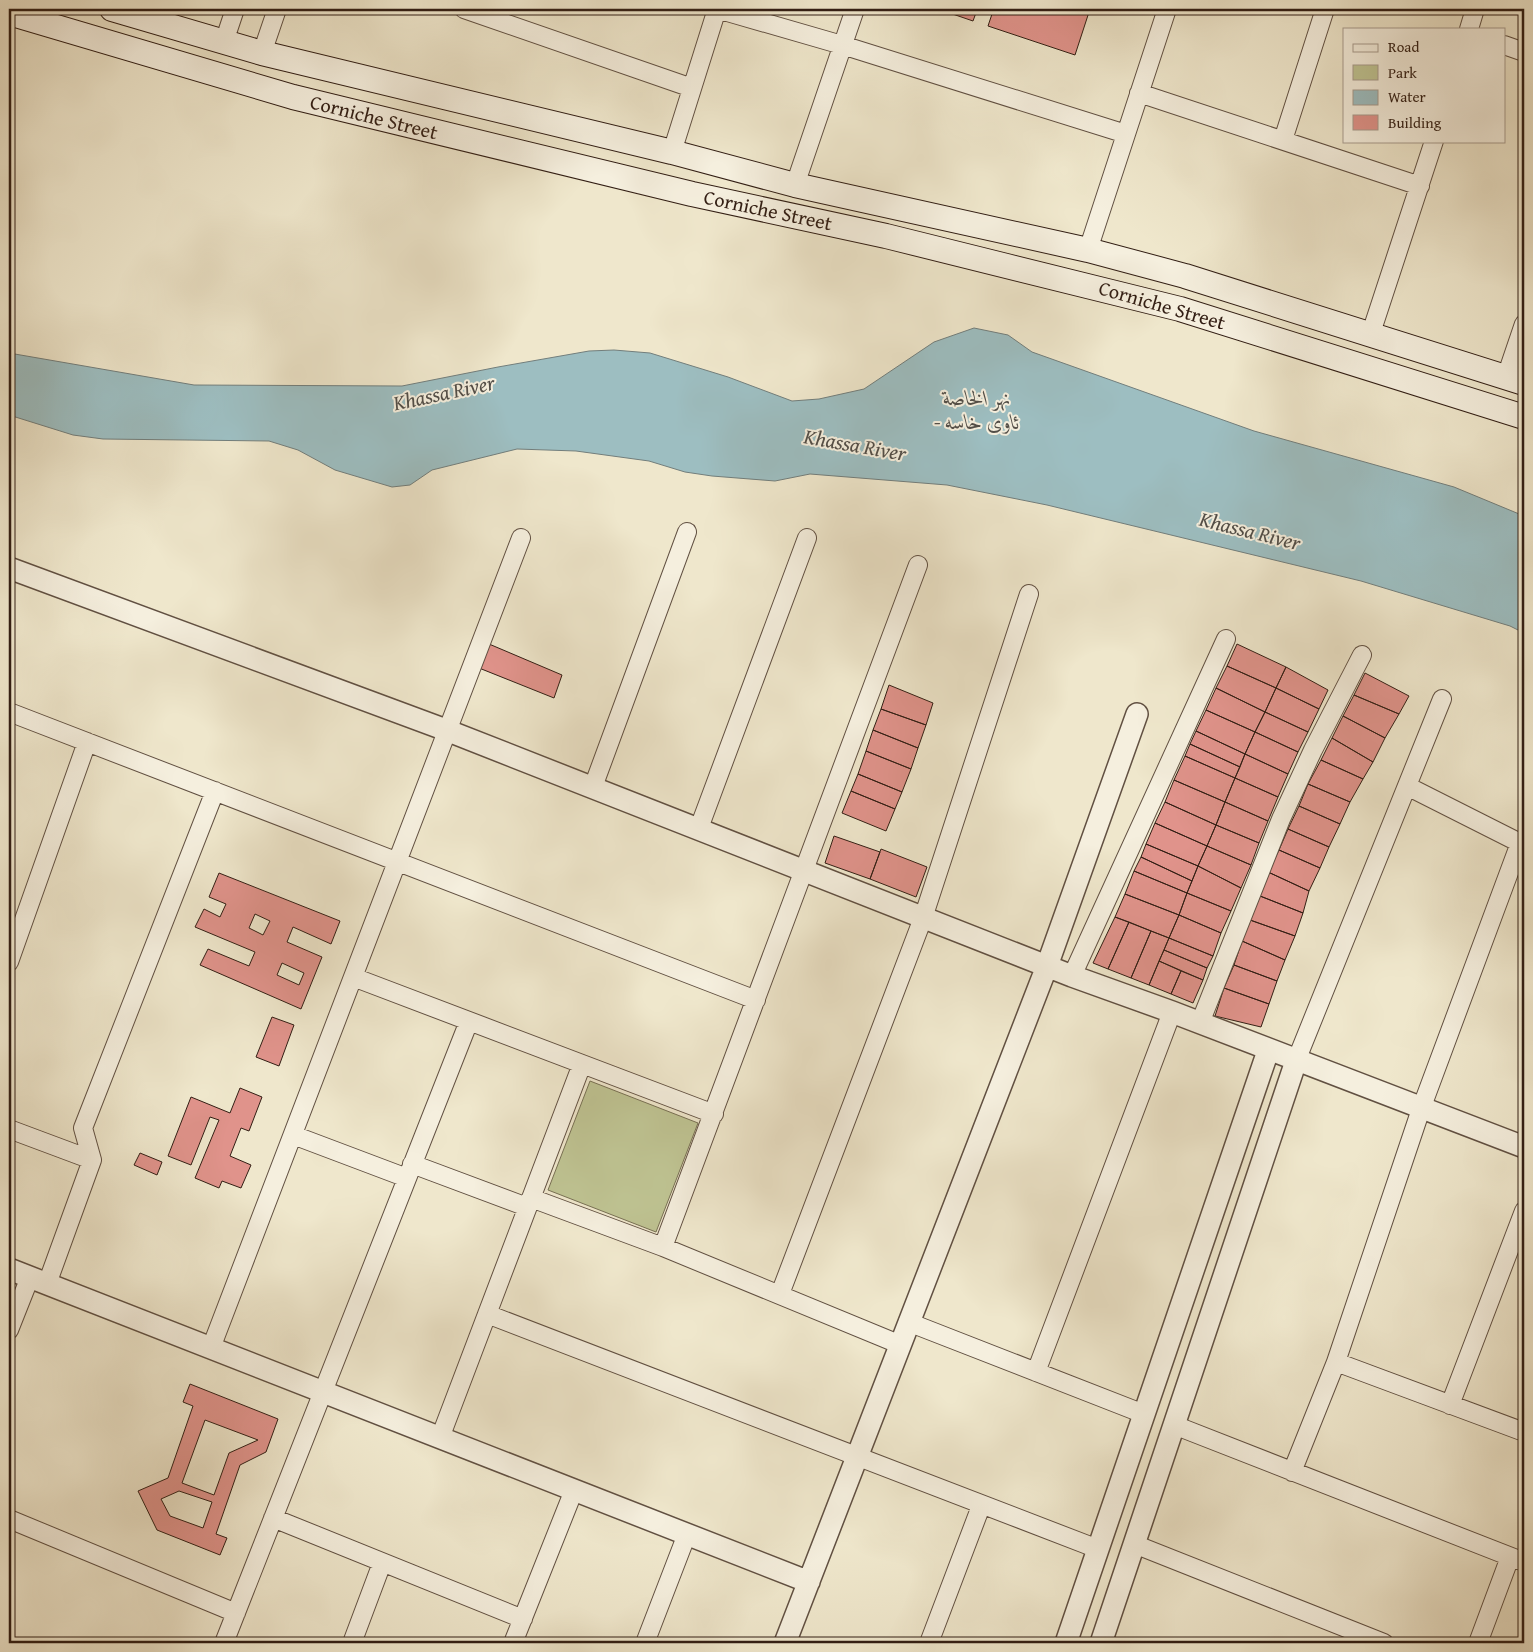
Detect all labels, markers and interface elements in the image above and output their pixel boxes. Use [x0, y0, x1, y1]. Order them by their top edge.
legend [1343, 28, 1506, 142]
text: Road [1388, 36, 1419, 57]
text: Park [1388, 62, 1417, 83]
text: Water [1388, 86, 1426, 107]
street label: Corniche Street [307, 87, 441, 146]
text: Building [1388, 112, 1442, 133]
street label: Corniche Street [701, 182, 835, 237]
street label: Corniche Street [1095, 273, 1229, 336]
water label: Khassa River [389, 366, 499, 419]
water label: نهر الخاصة - ئاوی خاسە [934, 382, 1020, 437]
water label: Khassa River [801, 420, 910, 469]
water label: Khassa River [1195, 503, 1305, 558]

